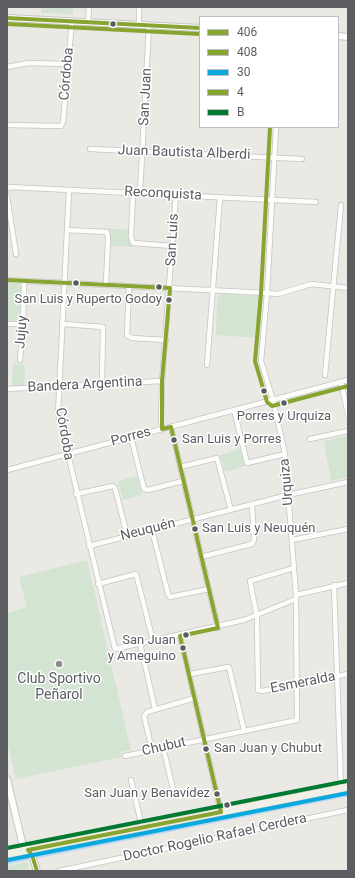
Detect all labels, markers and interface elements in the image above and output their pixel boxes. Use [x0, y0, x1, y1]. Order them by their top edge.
legend [199, 16, 339, 128]
unlabelled marker [108, 19, 118, 29]
text: 406 [237, 25, 257, 39]
text: 408 [237, 45, 257, 59]
street label: Córdoba [56, 47, 78, 101]
text: 30 [237, 65, 251, 79]
street label: San Juan [136, 68, 156, 126]
text: 4 [237, 85, 244, 99]
text: B [237, 105, 244, 119]
street label: Juan Bautista Alberdi [117, 142, 251, 164]
street label: Reconquista [124, 184, 202, 204]
street label: San Luis [163, 213, 183, 267]
unlabelled marker [71, 278, 81, 288]
unlabelled marker [154, 282, 164, 292]
place label: San Luis y Ruperto Godoy [15, 292, 162, 308]
marker: San Luis y Ruperto Godoy [164, 295, 174, 305]
street label: Jujuy [12, 315, 32, 349]
street label: Bandera Argentina [27, 374, 143, 396]
unlabelled marker [259, 386, 269, 396]
marker: Porres y Urquiza [279, 398, 289, 408]
street label: Córdoba [51, 406, 77, 462]
place label: Porres y Urquiza [237, 409, 331, 425]
street label: Porres [109, 424, 153, 450]
place label: San Luis y Porres [182, 432, 281, 448]
marker: San Luis y Porres [169, 435, 179, 445]
street label: Urquiza [277, 458, 297, 506]
street label: Neuquén [119, 515, 177, 545]
place label: San Luis y Neuquén [202, 521, 316, 537]
marker: San Luis y Neuquén [190, 524, 200, 534]
unlabelled marker [181, 630, 191, 640]
place label: San Juan y Ameguino [108, 633, 176, 664]
marker: San Juan y Ameguino [178, 643, 188, 653]
marker: Club Sportivo Peñarol [54, 659, 64, 669]
street label: Esmeralda [269, 668, 337, 698]
place label: Club Sportivo Peñarol [17, 671, 101, 704]
street label: Chubut [140, 734, 188, 760]
place label: San Juan y Chubut [214, 741, 322, 757]
marker: San Juan y Chubut [201, 744, 211, 754]
place label: San Juan y Benavídez [84, 786, 210, 802]
marker: San Juan y Benavídez [212, 789, 222, 799]
unlabelled marker [222, 800, 232, 810]
street label: Doctor Rogelio Rafael Cerdera [122, 810, 308, 866]

